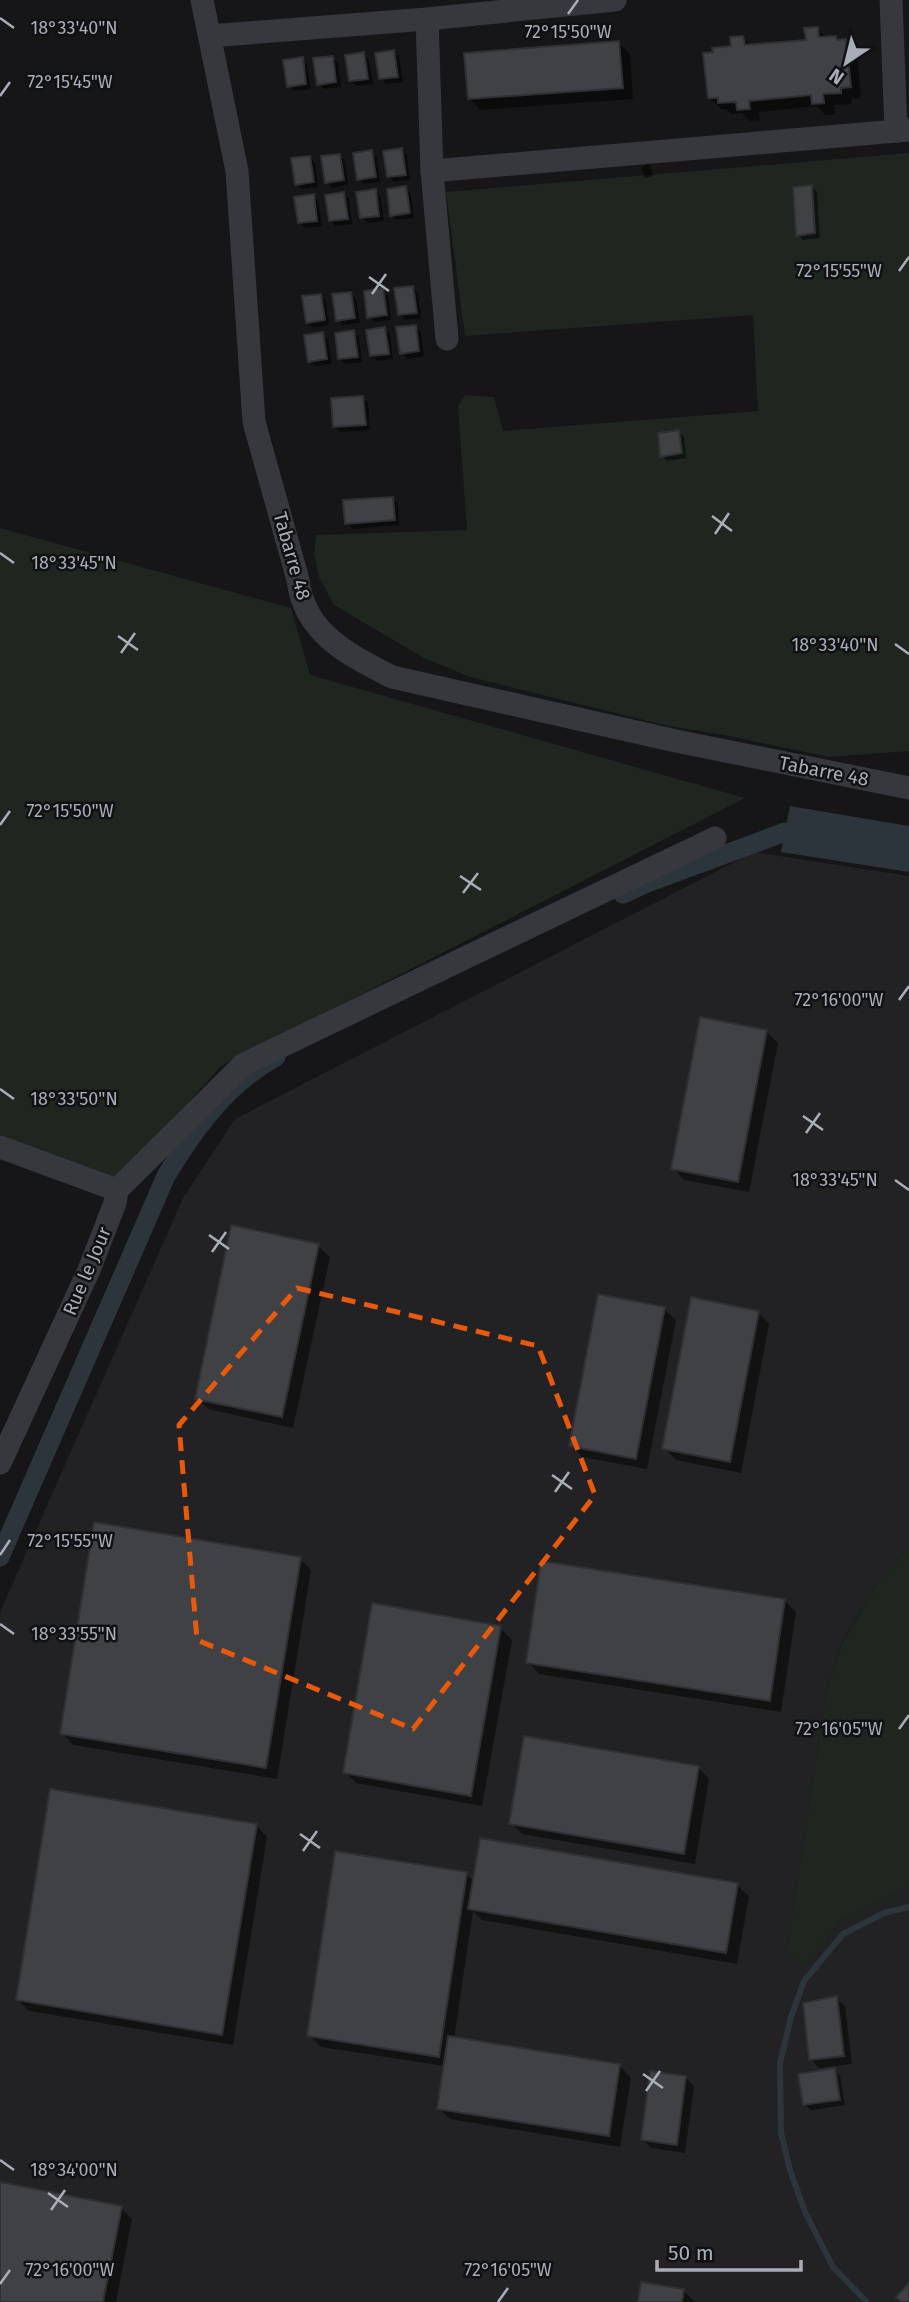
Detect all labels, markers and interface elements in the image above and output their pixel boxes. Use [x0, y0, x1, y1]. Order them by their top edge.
text: 18°33'40"N [30, 17, 118, 39]
text: 72°15'50"W [524, 21, 612, 43]
north arrow [811, 28, 881, 98]
text: N [825, 63, 848, 90]
text: 72°15'45"W [27, 71, 113, 93]
text: 72°15'55"W [796, 260, 882, 282]
street label: Tabarre 48 [268, 509, 316, 603]
text: 18°33'45"N [31, 552, 117, 574]
text: 18°33'40"N [791, 634, 879, 656]
street label: Tabarre 48 [777, 751, 871, 791]
text: 72°15'50"W [26, 800, 114, 822]
text: 72°16'00"W [795, 989, 884, 1011]
text: 18°33'50"N [30, 1088, 118, 1110]
text: 18°33'45"N [792, 1169, 878, 1191]
street label: Rue le Jour [58, 1223, 116, 1319]
text: 72°15'55"W [27, 1530, 113, 1552]
text: 18°33'55"N [31, 1623, 117, 1645]
text: 72°16'05"W [795, 1718, 883, 1740]
text: 18°34'00"N [30, 2159, 118, 2181]
scale bar [657, 2228, 800, 2272]
text: 50 m [668, 2240, 714, 2266]
text: 72°16'00"W [26, 2259, 115, 2281]
text: 72°16'05"W [464, 2259, 552, 2281]

